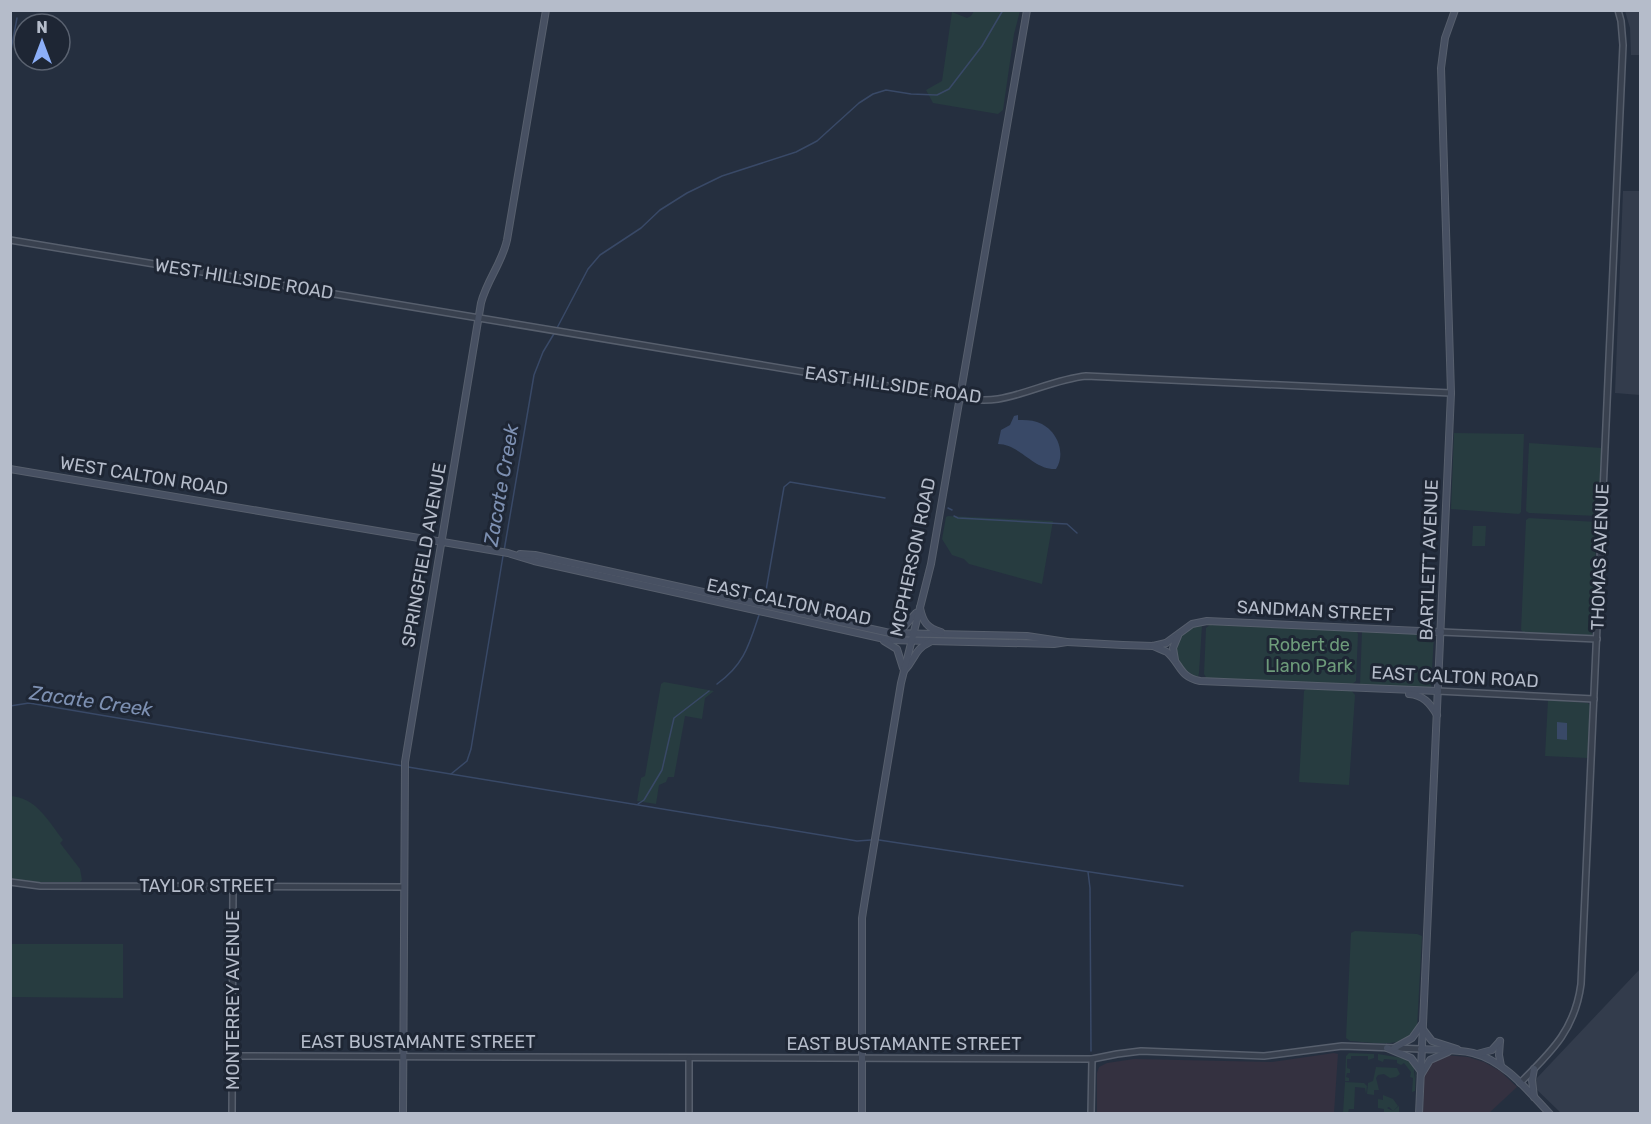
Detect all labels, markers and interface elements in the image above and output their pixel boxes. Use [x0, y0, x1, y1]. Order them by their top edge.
north arrow [12, 12, 72, 72]
text: N [36, 18, 48, 37]
street label: WEST HILLSIDE ROAD [153, 254, 335, 304]
street label: EAST HILLSIDE ROAD [803, 362, 983, 408]
water label: Zacate Creek [478, 421, 524, 549]
street label: WEST CALTON ROAD [58, 452, 230, 500]
street label: SPRINGFIELD AVENUE [397, 461, 451, 649]
street label: MCPHERSON ROAD [885, 476, 941, 638]
street label: BARTLETT AVENUE [1415, 479, 1443, 641]
street label: THOMAS AVENUE [1586, 483, 1614, 631]
street label: EAST CALTON ROAD [705, 574, 873, 630]
street label: SANDMAN STREET [1236, 596, 1394, 626]
park label: Robert de Llano Park [1265, 634, 1353, 677]
street label: EAST CALTON ROAD [1371, 662, 1539, 692]
water label: Zacate Creek [27, 680, 155, 722]
street label: TAYLOR STREET [139, 875, 275, 897]
street label: MONTERREY AVENUE [222, 910, 244, 1090]
street label: EAST BUSTAMANTE STREET [300, 1031, 536, 1053]
street label: EAST BUSTAMANTE STREET [786, 1033, 1022, 1055]

